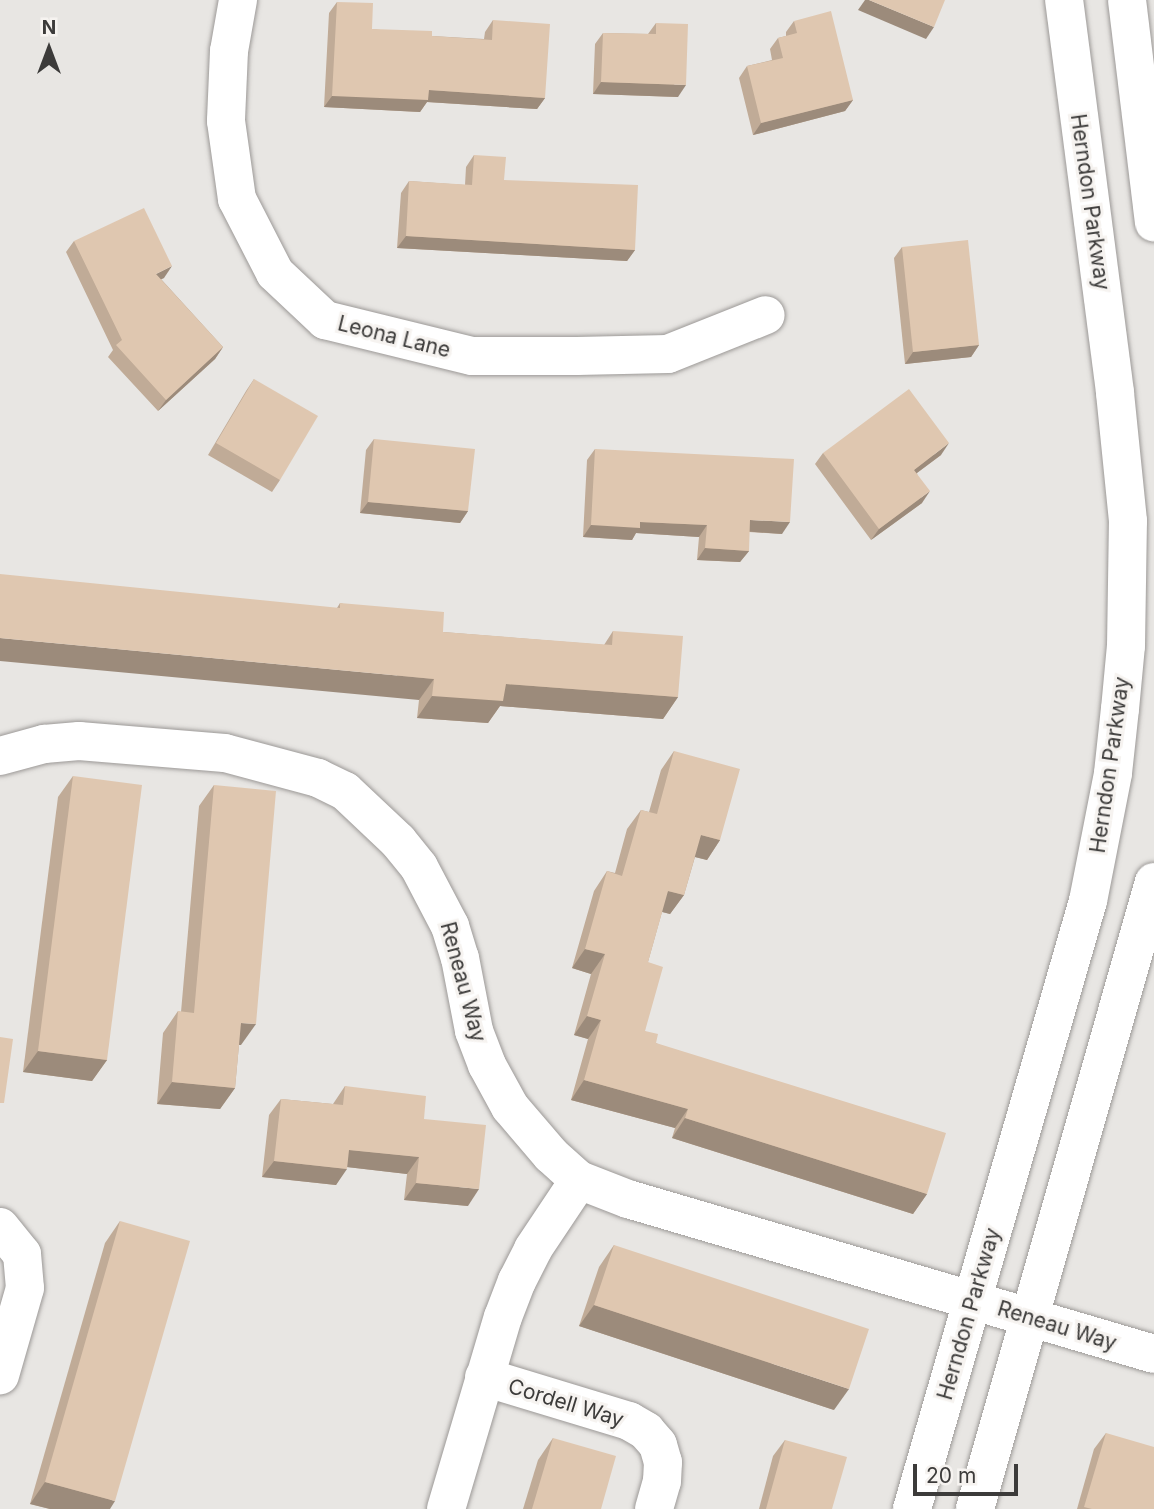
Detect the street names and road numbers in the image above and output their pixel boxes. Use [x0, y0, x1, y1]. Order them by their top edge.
street label: Herndon Parkway [1065, 112, 1115, 292]
street label: Leona Lane [335, 311, 453, 363]
street label: Herndon Parkway [1085, 675, 1135, 855]
street label: Reneau Way [435, 919, 491, 1045]
street label: Herndon Parkway [932, 1225, 1006, 1403]
street label: Reneau Way [994, 1296, 1120, 1356]
street label: Cordell Way [505, 1373, 627, 1433]

